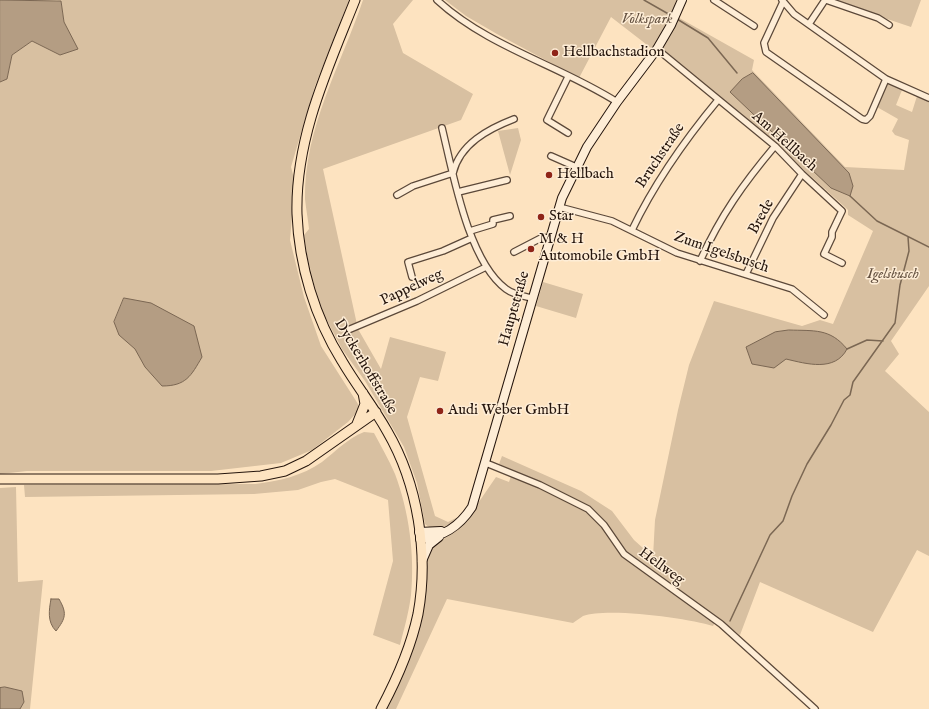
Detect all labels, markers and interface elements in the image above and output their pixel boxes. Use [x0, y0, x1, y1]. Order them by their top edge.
park label: Volkspark [621, 11, 673, 29]
place label: Hellbachstadion [563, 44, 665, 62]
marker: Hellbachstadion [550, 48, 560, 58]
street label: Am Hellbach [748, 108, 820, 176]
street label: Bruchstraße [633, 120, 689, 192]
place label: Hellbach [557, 166, 614, 184]
marker: Hellbach [544, 170, 554, 180]
street label: Brede [745, 196, 779, 238]
place label: Star [549, 208, 574, 226]
marker: Star [536, 212, 546, 222]
street label: Zum Igelsbusch [671, 228, 771, 278]
place label: M & H Automobile GmbH [539, 231, 660, 266]
marker: M & H Automobile GmbH [526, 244, 536, 254]
street label: Pappelweg [378, 266, 446, 310]
park label: Igelsbusch [867, 266, 919, 284]
street label: Hauptstraße [496, 269, 534, 349]
street label: Dyckerhoffstraße [330, 316, 400, 418]
place label: Audi Weber GmbH [448, 402, 569, 420]
marker: Audi Weber GmbH [435, 406, 445, 416]
street label: Hellweg [635, 544, 687, 590]

